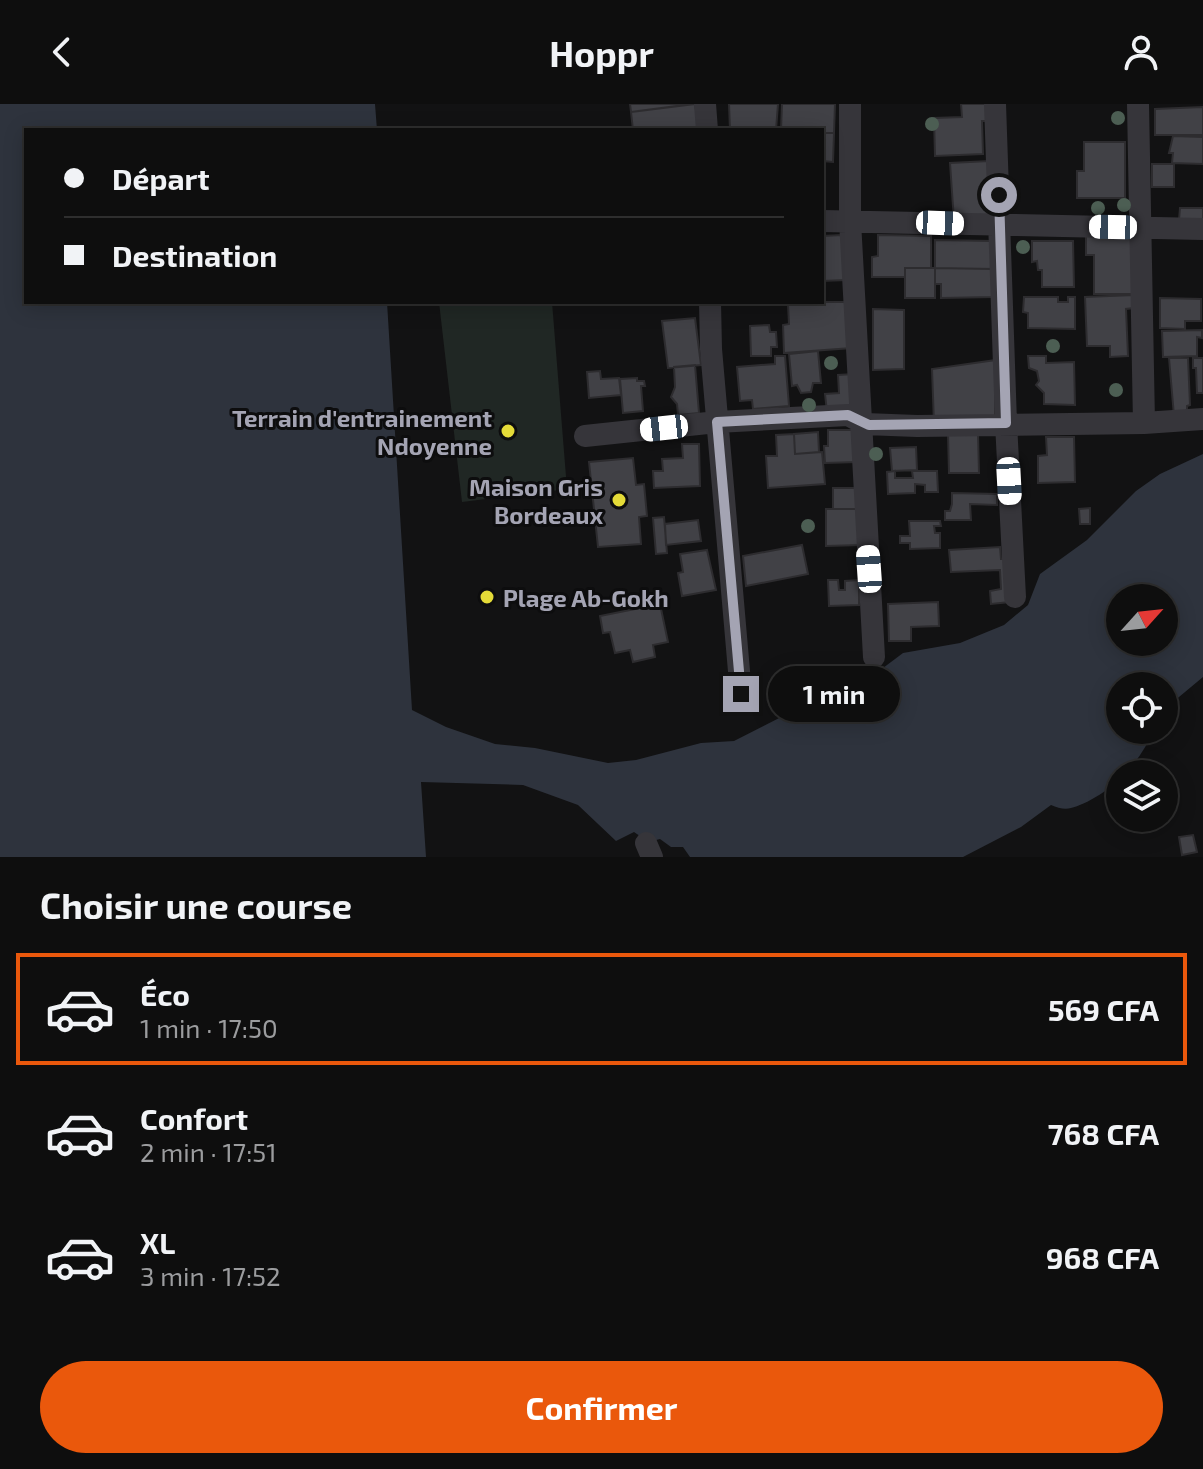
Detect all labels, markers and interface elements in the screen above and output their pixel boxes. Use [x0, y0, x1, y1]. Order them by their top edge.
icon: back [40, 30, 84, 74]
icon: person [1119, 30, 1163, 74]
text: Hoppr [549, 31, 654, 74]
text: Départ [112, 160, 210, 196]
route start [981, 177, 1017, 213]
car [916, 210, 964, 236]
car [1089, 215, 1137, 239]
text: Destination [112, 237, 277, 273]
place label: Terrain d'entrainement Ndoyenne [232, 403, 492, 460]
car [639, 414, 689, 442]
marker: Terrain d'entrainement Ndoyenne [499, 422, 517, 440]
car [996, 456, 1022, 506]
place label: Maison Gris Bordeaux [469, 472, 603, 529]
marker: Maison Gris Bordeaux [610, 491, 628, 509]
car [855, 544, 883, 594]
place label: Plage Ab-Gokh [503, 583, 669, 612]
north arrow [1106, 584, 1178, 656]
map controls [1106, 584, 1178, 832]
marker: Plage Ab-Gokh [478, 588, 496, 606]
callout: 1 min [769, 666, 901, 722]
button: locate [1106, 672, 1178, 744]
route end [723, 676, 759, 712]
text: 1 min [803, 678, 865, 709]
button: layers [1106, 760, 1178, 832]
text: Choisir une course [40, 883, 352, 926]
icon: car [44, 973, 116, 1045]
text: Éco [140, 976, 190, 1012]
text: 569 CFA [1048, 991, 1159, 1027]
text: 1 min · 17:50 [140, 1012, 278, 1043]
icon: car [44, 1097, 116, 1169]
text: Confort [140, 1100, 248, 1136]
text: 768 CFA [1048, 1115, 1159, 1151]
text: 2 min · 17:51 [140, 1136, 277, 1167]
icon: car [44, 1221, 116, 1293]
text: XL [140, 1224, 175, 1260]
text: 968 CFA [1046, 1239, 1159, 1275]
text: 3 min · 17:52 [140, 1260, 281, 1291]
button: Confirmer [40, 1361, 1163, 1453]

